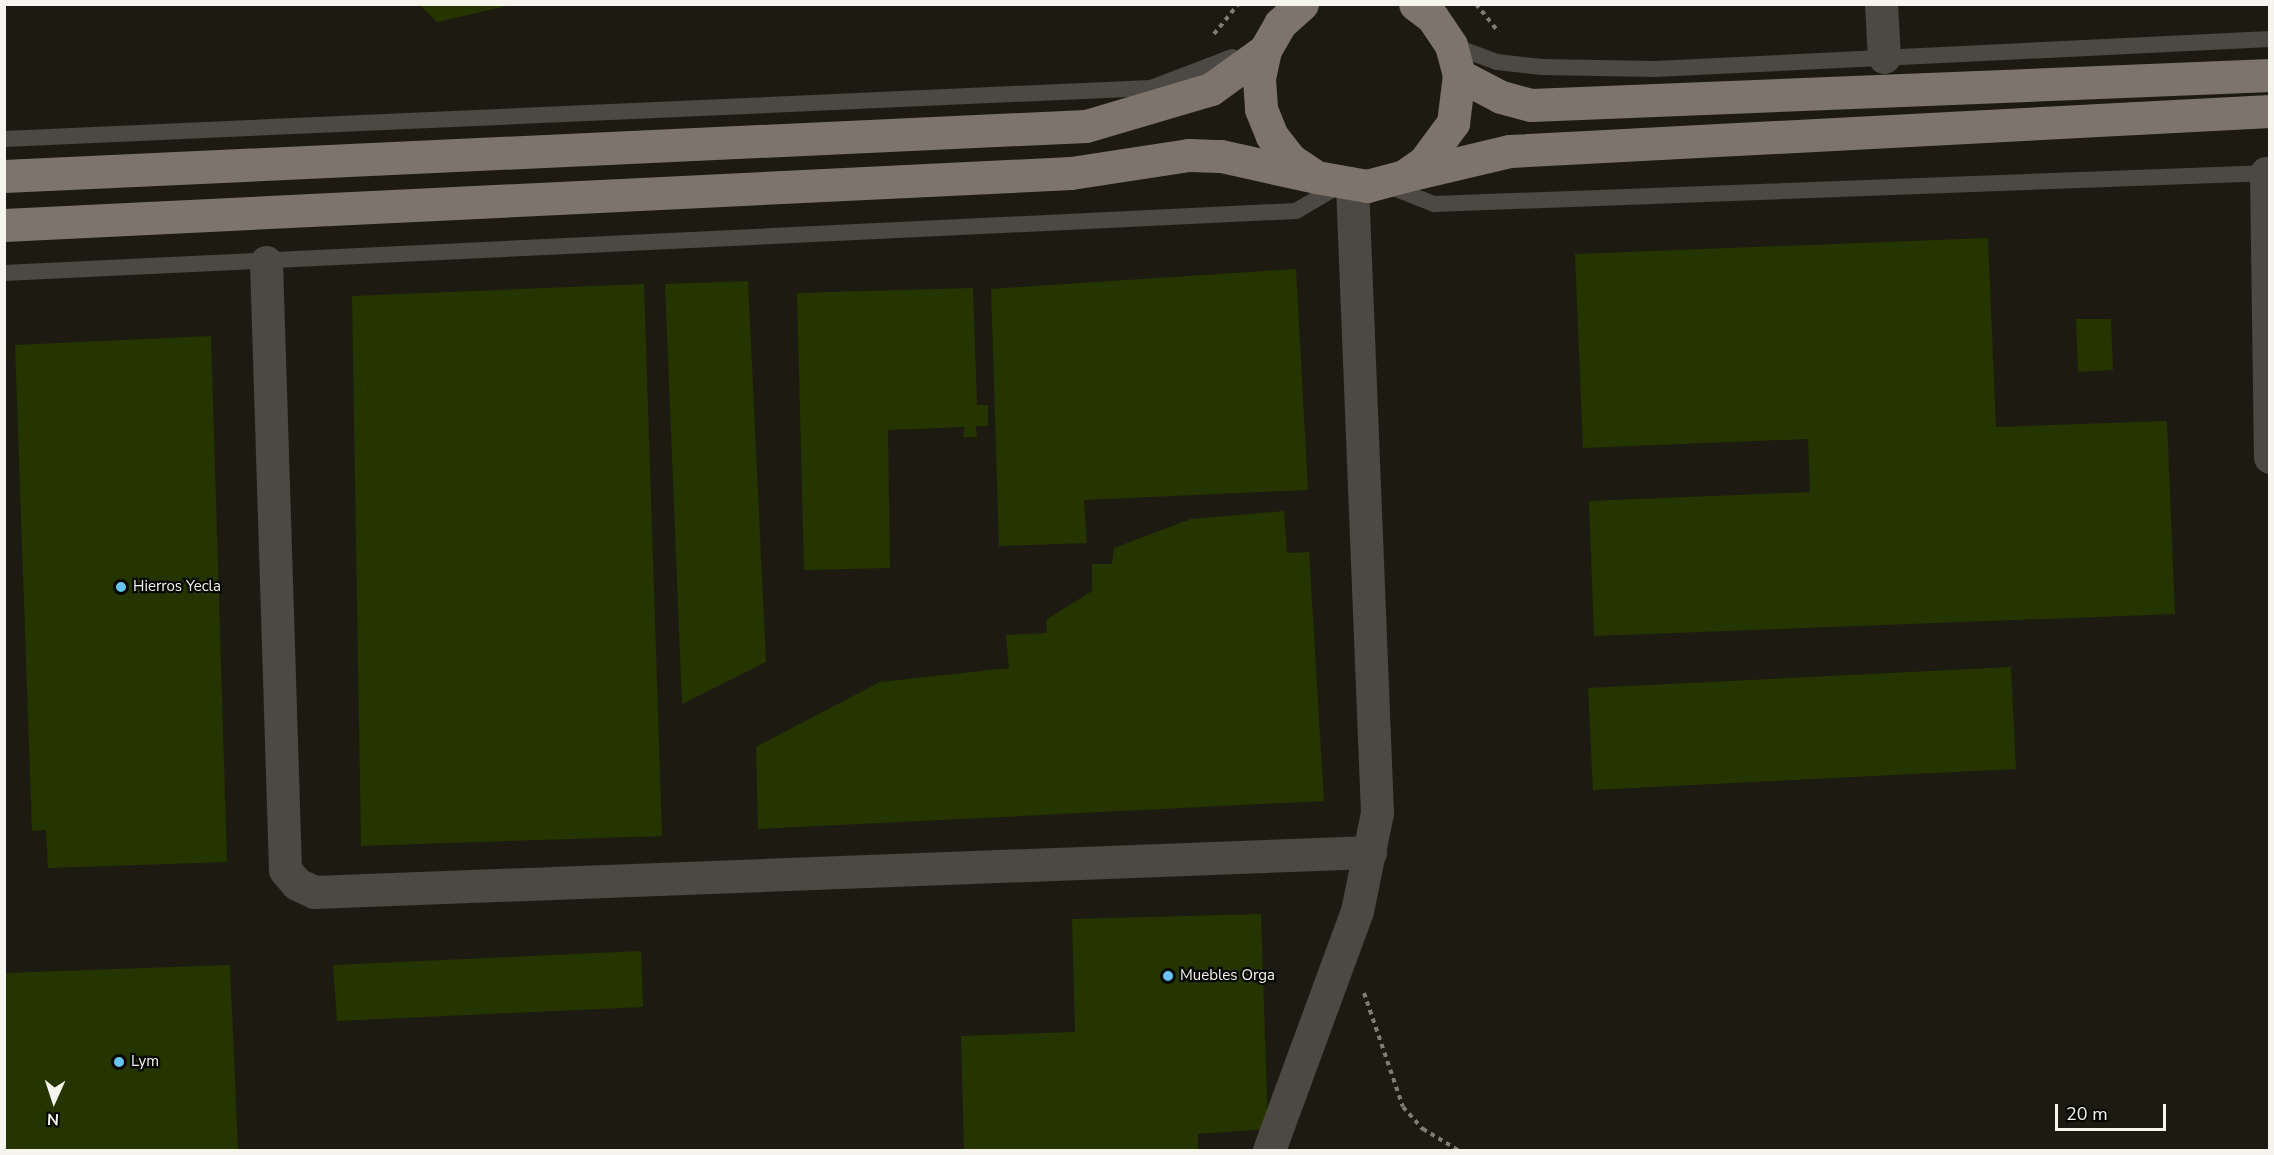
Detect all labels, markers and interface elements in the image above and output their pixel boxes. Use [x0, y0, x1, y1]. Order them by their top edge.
place label: Hierros Yecla [133, 578, 221, 596]
marker: Hierros Yecla [114, 580, 128, 594]
place label: Muebles Orga [1180, 967, 1275, 985]
marker: Muebles Orga [1161, 969, 1175, 983]
place label: Lym [131, 1053, 159, 1071]
marker: Lym [112, 1055, 126, 1069]
north arrow [24, 1071, 84, 1131]
scale bar [2058, 1092, 2169, 1130]
text: 20 m [2066, 1102, 2108, 1126]
text: N [47, 1108, 60, 1130]

